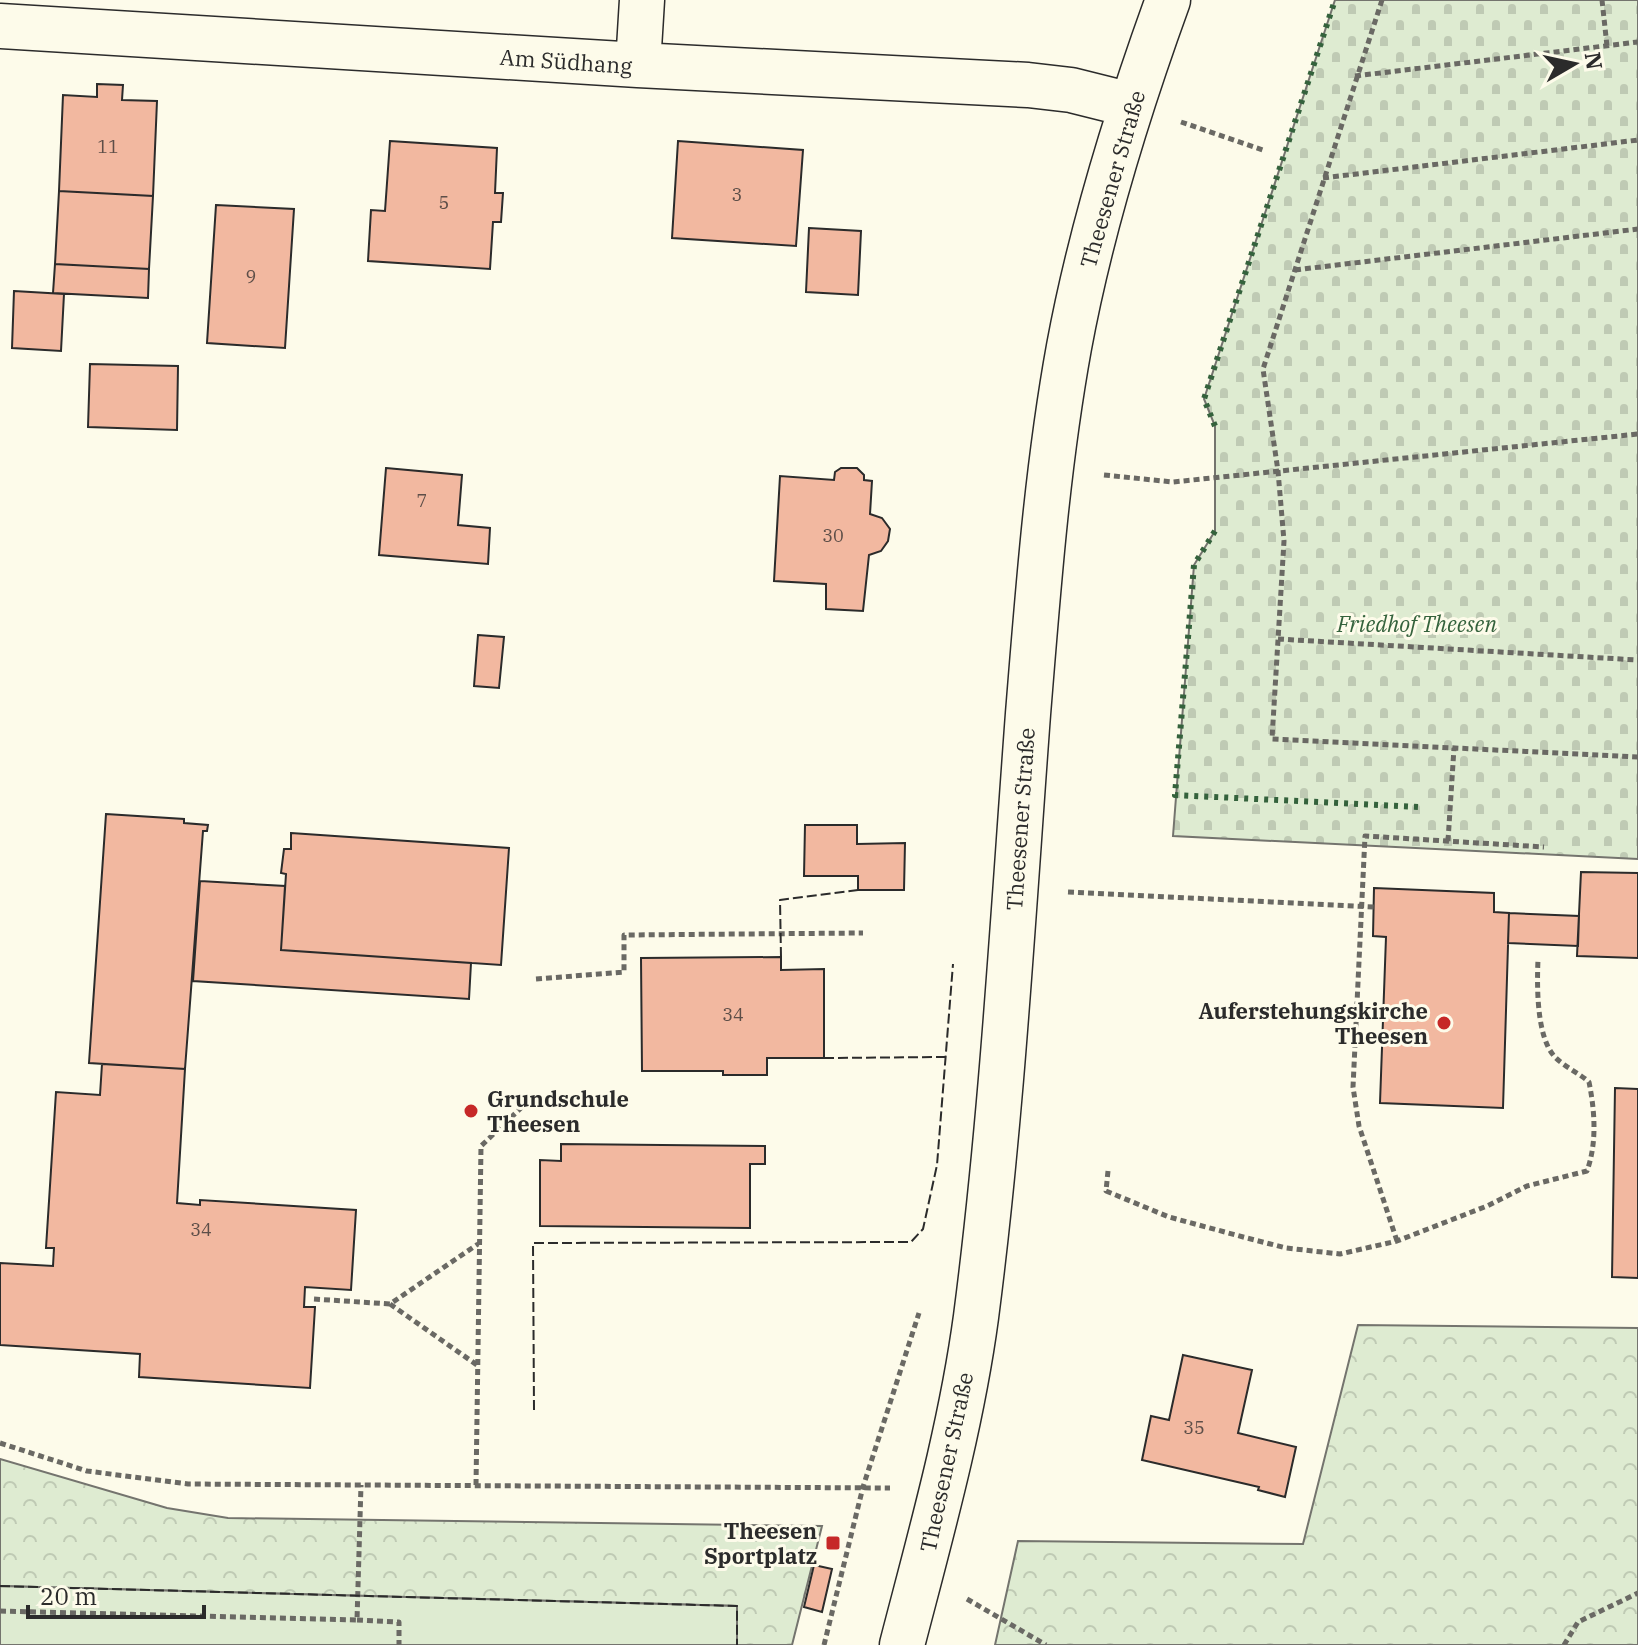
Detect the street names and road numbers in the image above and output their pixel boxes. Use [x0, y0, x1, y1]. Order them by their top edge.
street label: Am Südhang [499, 42, 633, 80]
street label: Theesener Straße [1073, 87, 1151, 271]
street label: Theesener Straße [999, 727, 1041, 911]
street label: Theesener Straße [913, 1369, 979, 1555]

